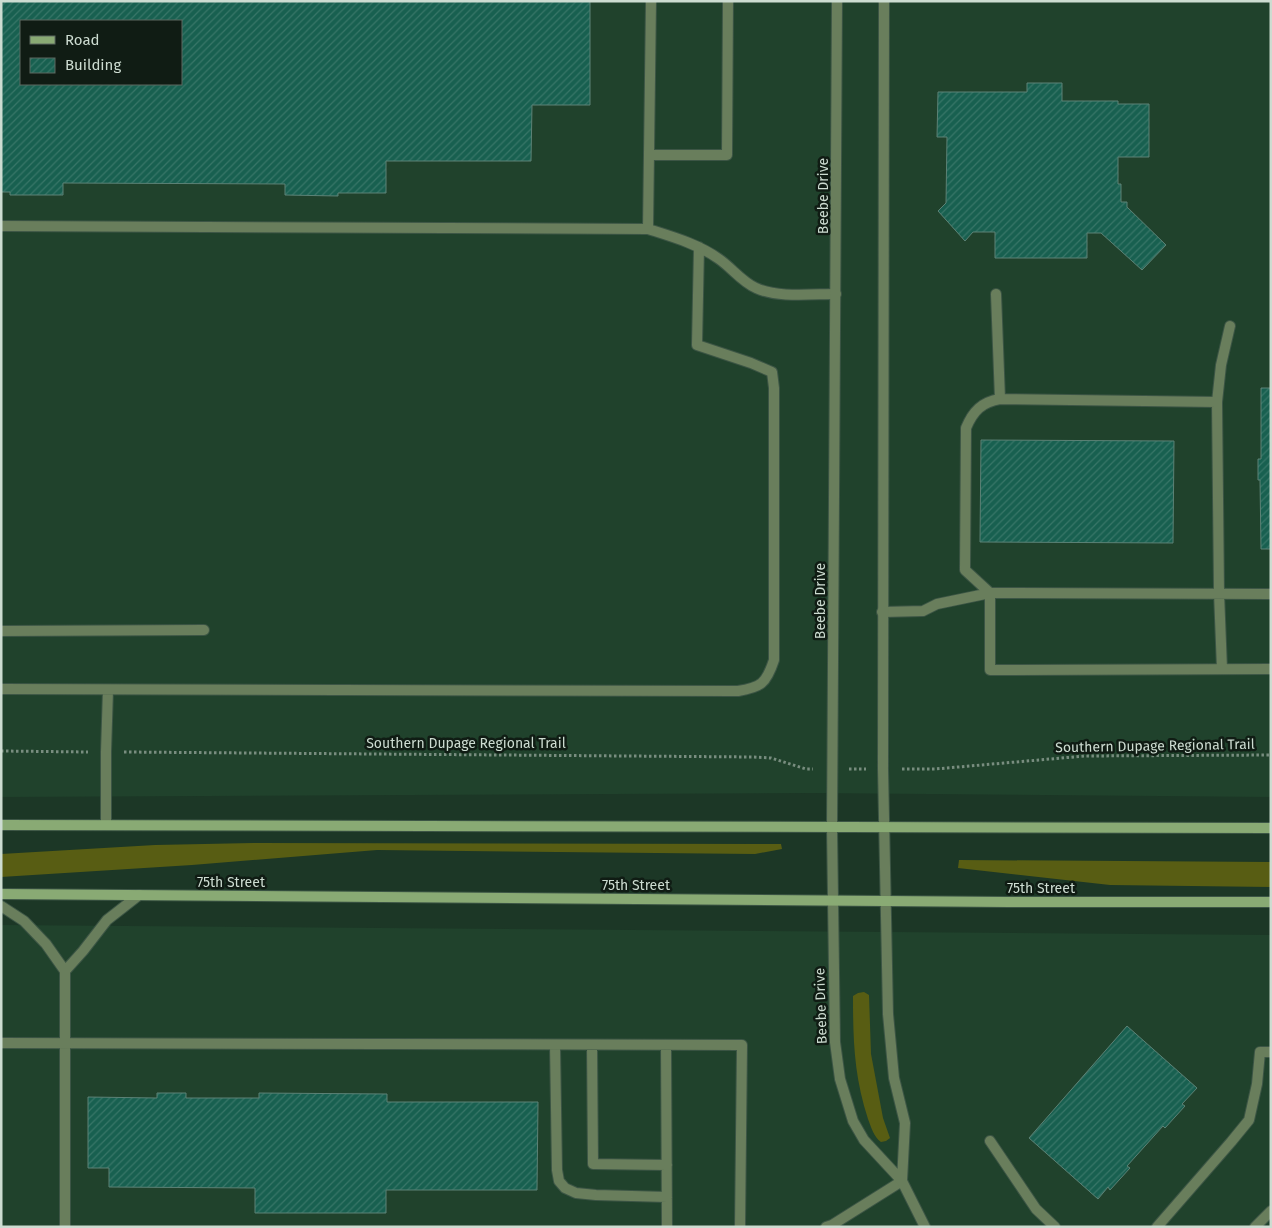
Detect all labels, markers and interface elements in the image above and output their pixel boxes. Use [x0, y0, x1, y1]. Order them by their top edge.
legend [20, 20, 182, 85]
text: Road [65, 31, 100, 49]
text: Building [65, 56, 121, 74]
street label: Beebe Drive [815, 158, 832, 234]
street label: Beebe Drive [812, 563, 829, 639]
street label: Southern Dupage Regional Trail [366, 735, 566, 752]
street label: Southern Dupage Regional Trail [1055, 736, 1255, 756]
street label: 75th Street [197, 874, 266, 891]
street label: 75th Street [602, 877, 671, 894]
street label: 75th Street [1007, 880, 1076, 897]
street label: Beebe Drive [811, 968, 831, 1044]

